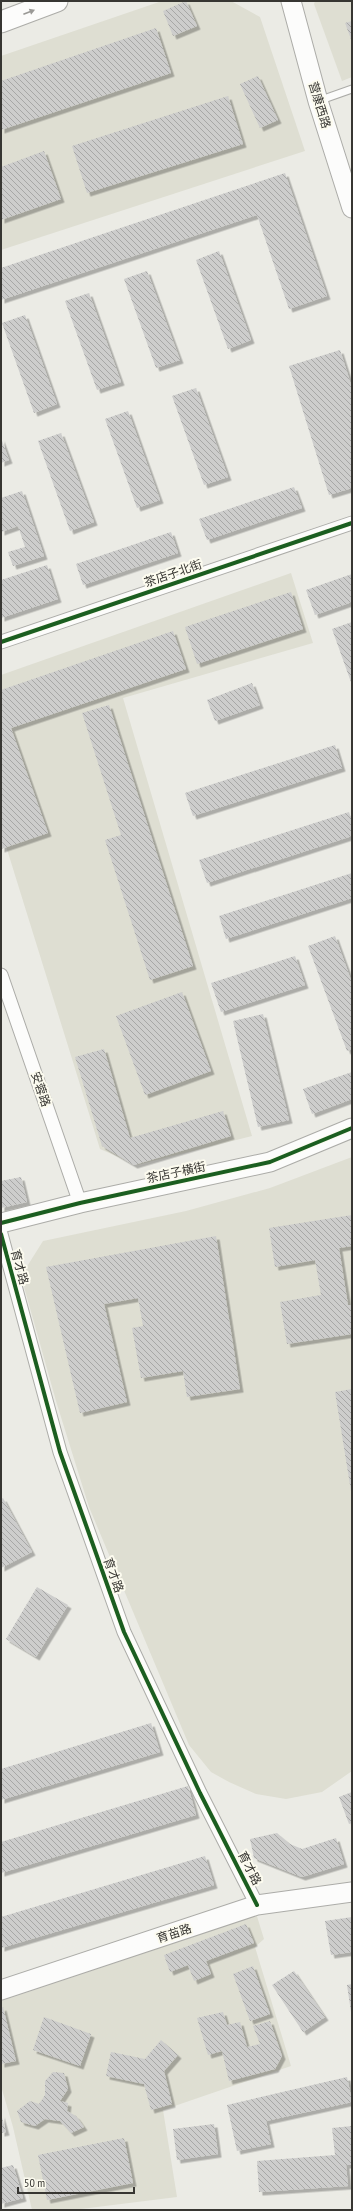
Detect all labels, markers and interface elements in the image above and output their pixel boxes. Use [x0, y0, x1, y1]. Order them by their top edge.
one-way arrow [23, 8, 35, 14]
street label: 营康西路 [306, 80, 334, 130]
street label: 茶店子北街 [142, 556, 204, 590]
street label: 安蓉路 [28, 1070, 54, 1108]
street label: 茶店子横街 [145, 1158, 207, 1186]
street label: 育才路 [8, 1248, 32, 1286]
street label: 育才路 [101, 1556, 127, 1594]
street label: 育才路 [235, 1849, 265, 1887]
street label: 育苗路 [155, 1920, 193, 1946]
scale bar [18, 2169, 134, 2195]
text: 50 m [24, 2175, 45, 2190]

